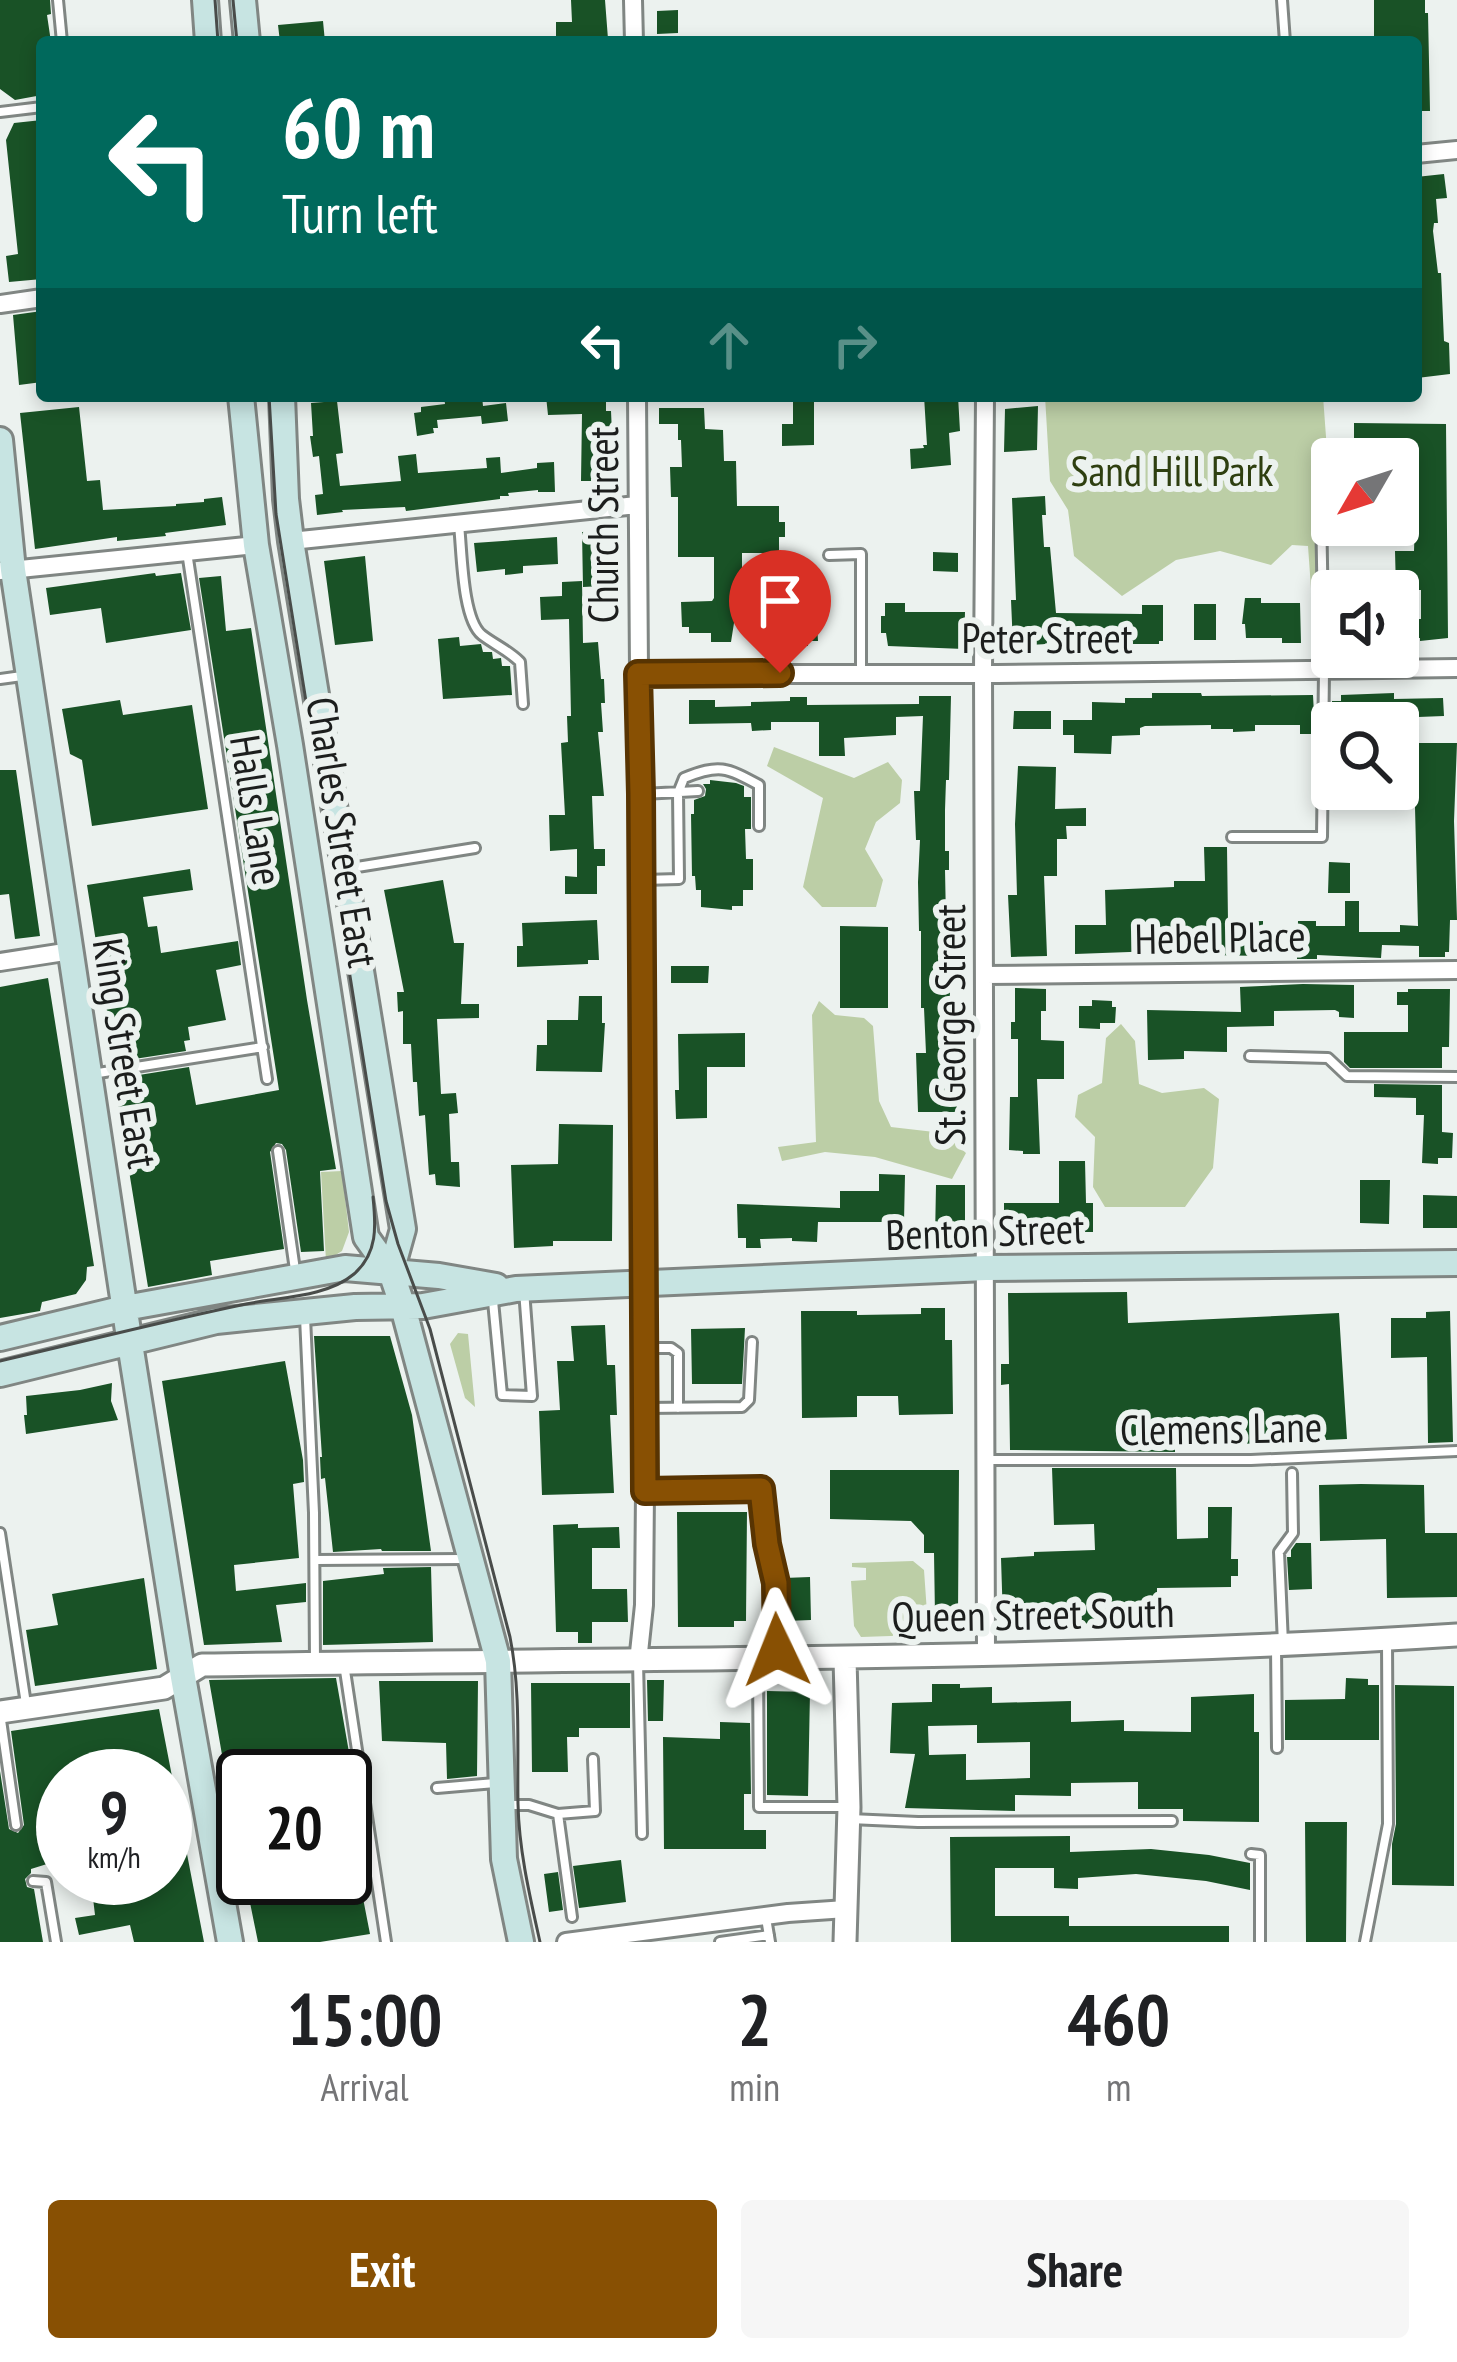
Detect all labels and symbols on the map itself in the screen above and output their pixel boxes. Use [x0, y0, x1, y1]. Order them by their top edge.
street label: Church Street [575, 426, 630, 623]
north arrow [1311, 438, 1419, 546]
park label: Sand Hill Park [1071, 443, 1273, 498]
pin [729, 550, 831, 673]
street label: Peter Street [962, 610, 1133, 665]
street label: Charles Street East [295, 693, 392, 971]
street label: Halls Lane [218, 731, 296, 889]
street label: St. George Street [922, 904, 977, 1146]
street label: Hebel Place [1134, 908, 1306, 966]
street label: King Street East [81, 934, 171, 1172]
street label: Benton Street [884, 1200, 1086, 1262]
street label: Clemens Lane [1120, 1399, 1322, 1457]
street label: Queen Street South [891, 1584, 1175, 1644]
position arrow [714, 1587, 840, 1713]
speed limit sign: 20 [216, 1749, 372, 1905]

